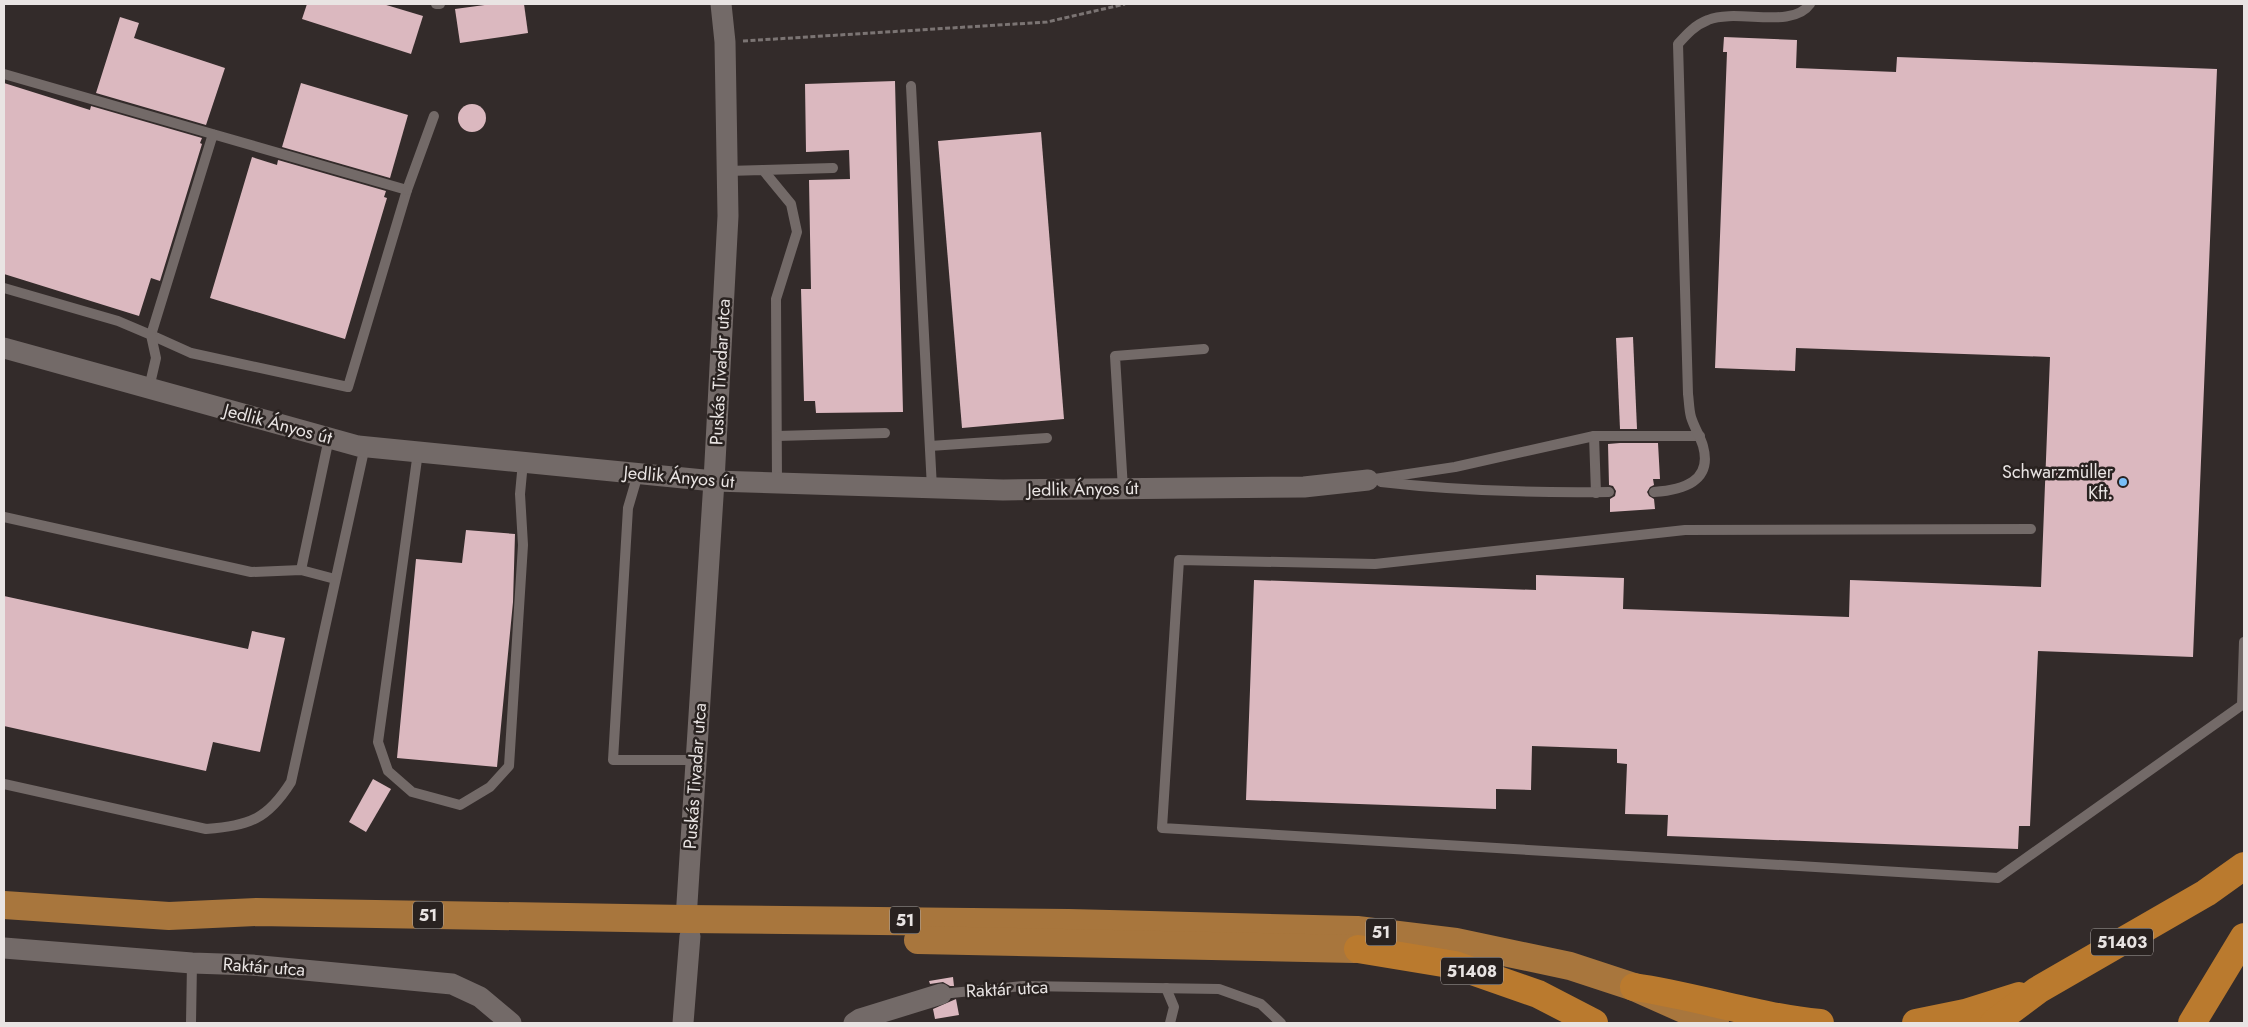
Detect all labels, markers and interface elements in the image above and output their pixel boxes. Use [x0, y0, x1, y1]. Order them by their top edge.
street label: Puskás Tivadar utca [703, 298, 737, 446]
street label: Jedlik Ányos út [219, 397, 336, 451]
street label: Jedlik Ányos út [621, 459, 736, 495]
place label: Schwarzmüller Kft. [2002, 459, 2114, 506]
street label: Jedlik Ányos út [1025, 475, 1139, 503]
marker: Schwarzmüller Kft. [2117, 476, 2129, 488]
street label: Puskás Tivadar utca [677, 702, 713, 850]
road number: 51 [413, 902, 443, 928]
road number: 51 [890, 906, 920, 934]
road number: 51 [1366, 919, 1396, 946]
road number: 51403 [2091, 929, 2153, 956]
street label: Raktár utca [222, 951, 306, 983]
road number: 51408 [1441, 958, 1503, 984]
street label: Raktár utca [965, 974, 1049, 1004]

